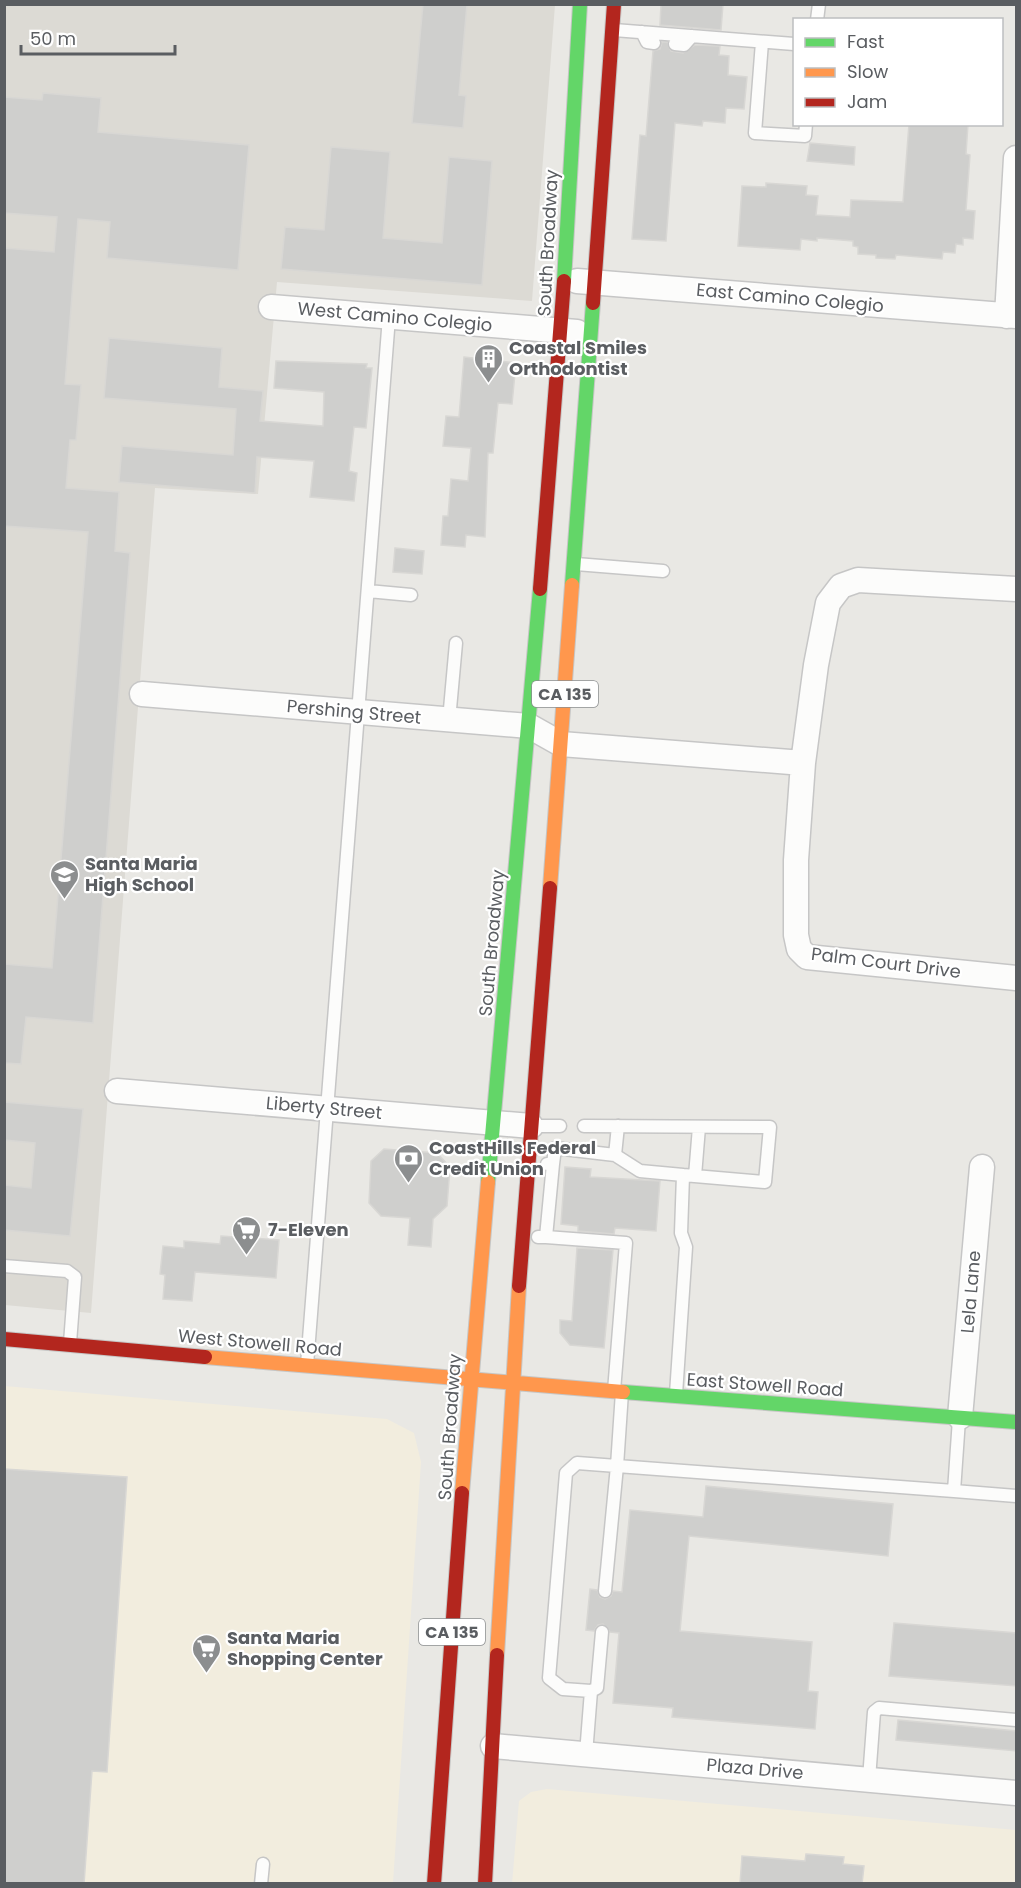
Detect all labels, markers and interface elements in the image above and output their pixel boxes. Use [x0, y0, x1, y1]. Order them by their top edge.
scale bar [21, 18, 176, 56]
legend [793, 18, 1003, 126]
text: 50 m [30, 26, 76, 51]
text: Fast [847, 29, 884, 54]
text: Slow [847, 59, 889, 84]
text: Jam [847, 89, 887, 114]
street label: South Broadway [531, 169, 564, 317]
street label: East Camino Colegio [695, 277, 885, 318]
street label: West Camino Colegio [297, 296, 494, 337]
place label: Coastal Smiles Orthodontist [509, 335, 647, 381]
building icon: Coastal Smiles Orthodontist [472, 342, 504, 384]
road number: CA 135 [532, 681, 598, 707]
street label: Pershing Street [286, 693, 422, 730]
place label: Santa Maria High School [85, 851, 198, 897]
school or university icon: Santa Maria High School [48, 858, 80, 900]
street label: South Broadway [473, 869, 510, 1017]
street label: Palm Court Drive [810, 941, 962, 984]
street label: Liberty Street [265, 1090, 383, 1125]
place label: CoastHills Federal Credit Union [429, 1135, 596, 1181]
bank icon: CoastHills Federal Credit Union [392, 1142, 424, 1184]
supermarket icon: 7-Eleven [231, 1214, 263, 1256]
place label: 7-Eleven [268, 1217, 349, 1242]
street label: Lela Lane [954, 1250, 987, 1334]
street label: West Stowell Road [177, 1323, 343, 1362]
street label: South Broadway [432, 1353, 467, 1501]
street label: East Stowell Road [686, 1367, 844, 1402]
road number: CA 135 [419, 1619, 485, 1645]
place label: Santa Maria Shopping Center [227, 1625, 383, 1671]
supermarket icon: Santa Maria Shopping Center [190, 1632, 222, 1674]
street label: Plaza Drive [705, 1752, 805, 1785]

